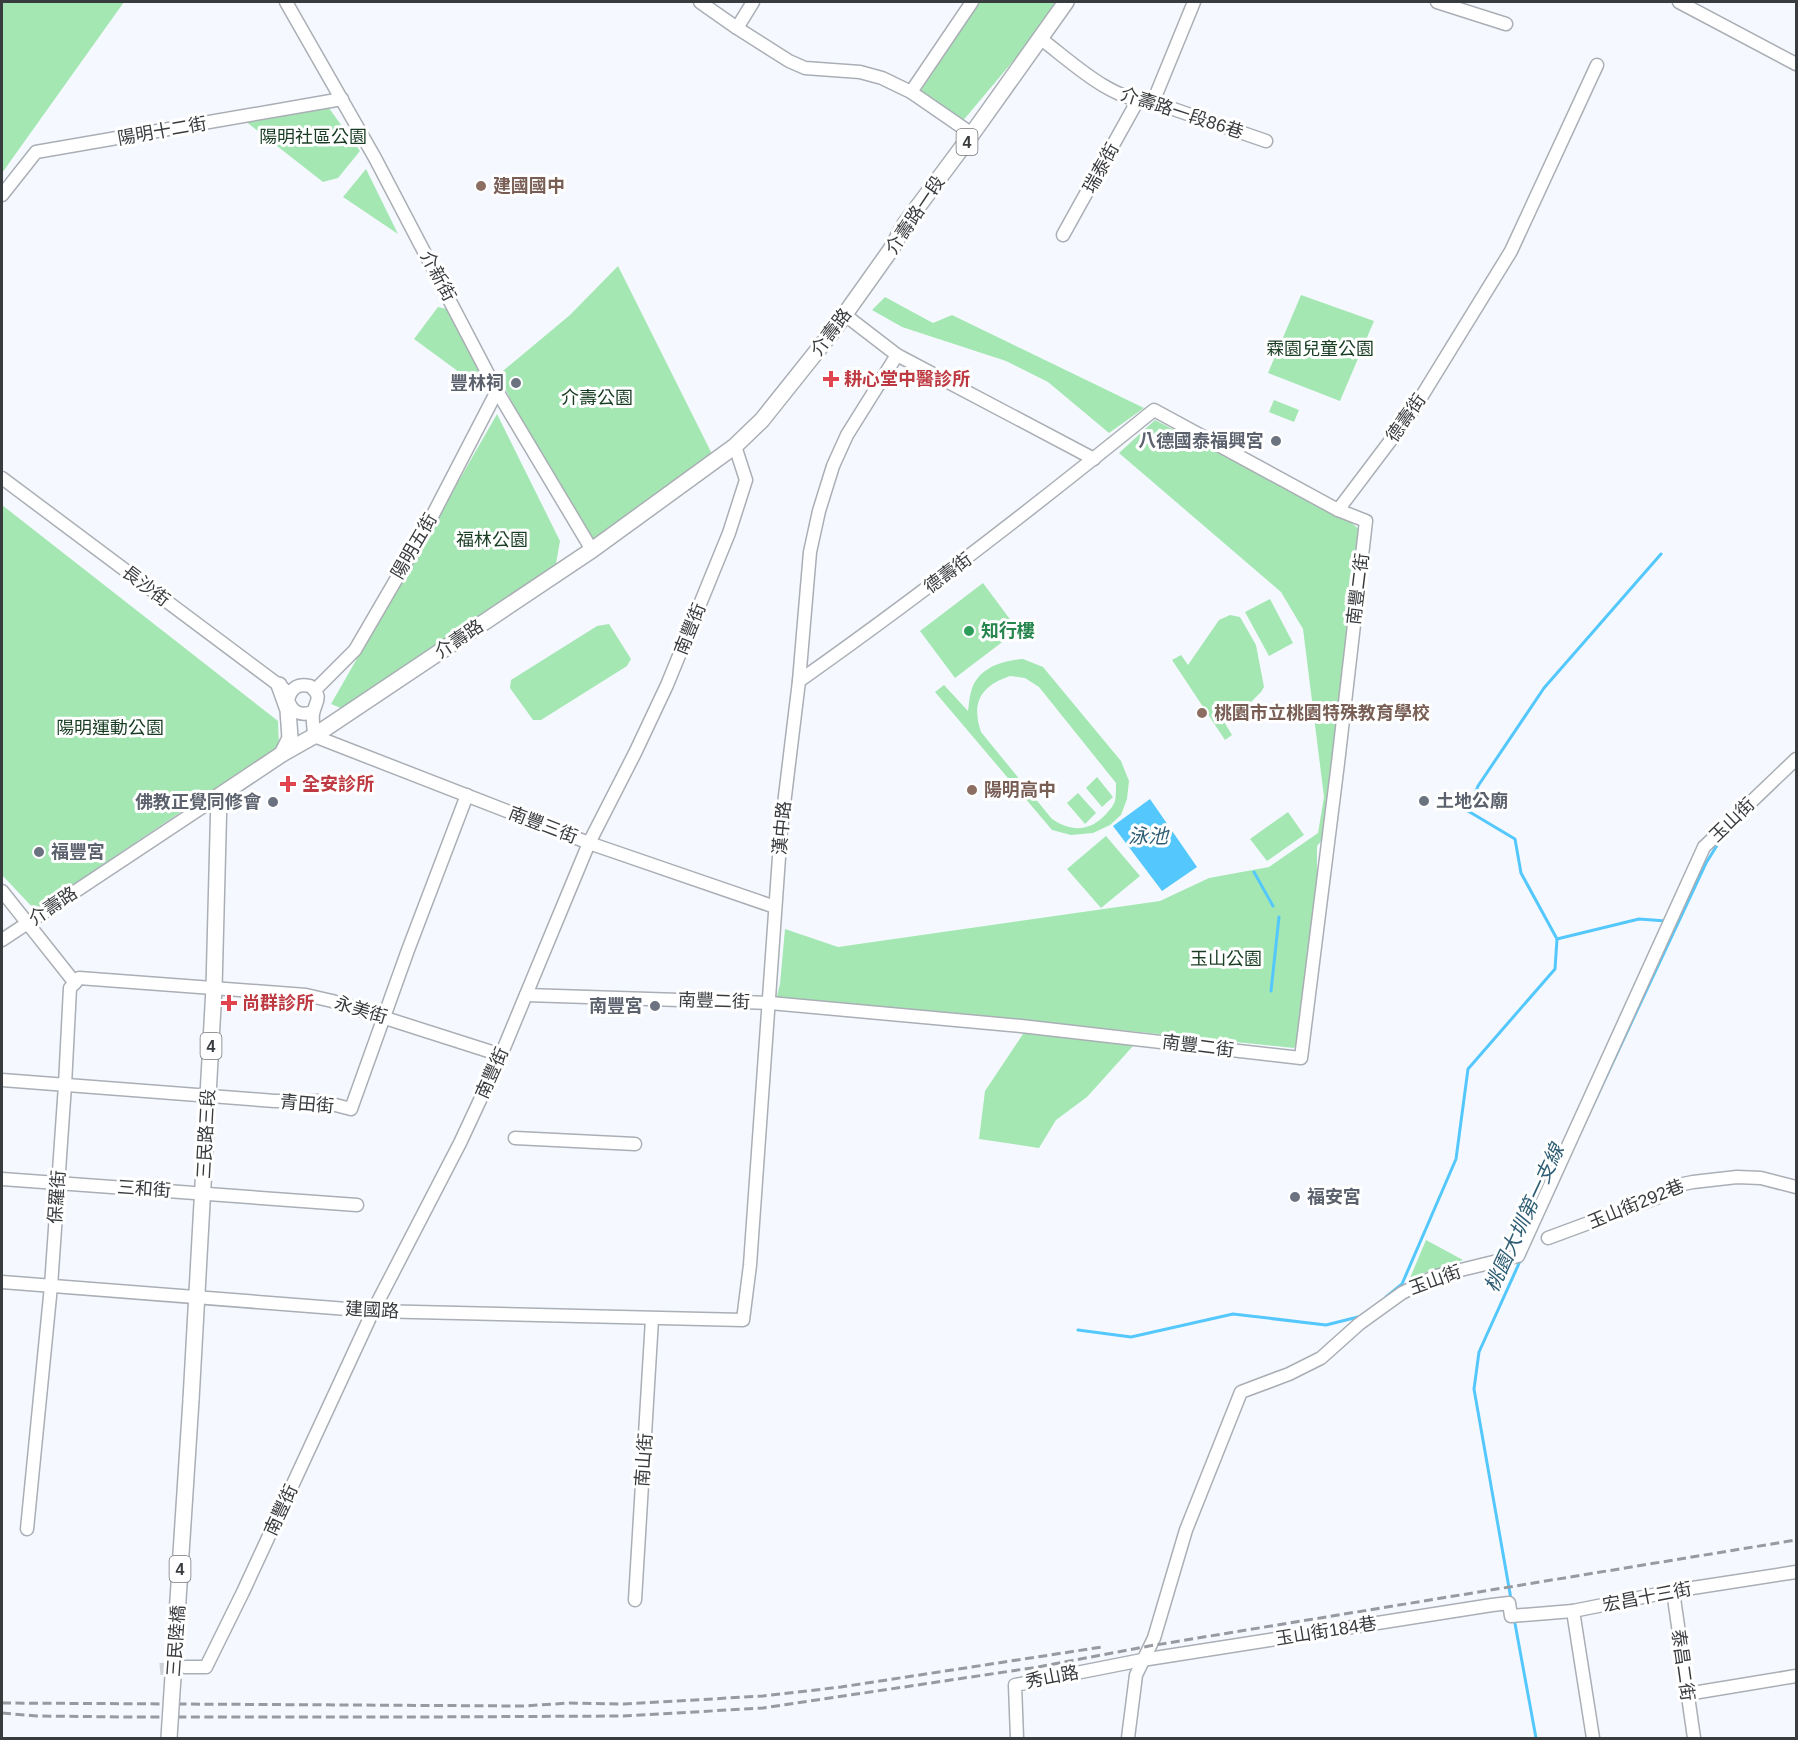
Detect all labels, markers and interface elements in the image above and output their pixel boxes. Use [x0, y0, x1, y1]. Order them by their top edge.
street label: 介壽路一段86巷 [1118, 84, 1246, 142]
street label: 陽明十二街 [116, 113, 208, 149]
park label: 陽明社區公園 [259, 127, 367, 147]
road number: 4 [956, 129, 978, 155]
street label: 瑞泰街 [1079, 140, 1123, 196]
street label: 介壽路一段 [882, 172, 948, 258]
place label: 建國國中 [493, 176, 565, 196]
marker: 建國國中 [474, 179, 488, 193]
street label: 介新街 [416, 247, 460, 305]
street label: 介壽路 [807, 304, 855, 360]
park label: 霖園兒童公園 [1266, 339, 1374, 359]
place label: 耕心堂中醫診所 [844, 369, 970, 389]
marker: 耕心堂中醫診所 [822, 370, 840, 388]
place label: 豐林祠 [450, 373, 504, 393]
marker: 豐林祠 [509, 376, 523, 390]
park label: 介壽公園 [561, 388, 633, 408]
street label: 德壽街 [1382, 390, 1430, 446]
place label: 八德國泰福興宮 [1138, 431, 1264, 451]
marker: 八德國泰福興宮 [1269, 434, 1283, 448]
street label: 陽明五街 [387, 510, 441, 582]
park label: 福林公園 [456, 530, 528, 550]
street label: 德壽街 [920, 549, 976, 597]
street label: 南豐二街 [1344, 552, 1372, 626]
street label: 長沙街 [118, 562, 174, 610]
street label: 南豐街 [671, 600, 709, 658]
street label: 介壽路 [431, 616, 487, 662]
place label: 知行樓 [981, 620, 1035, 641]
marker: 知行樓 [962, 624, 976, 638]
place label: 桃園市立桃園特殊教育學校 [1214, 703, 1430, 723]
marker: 桃園市立桃園特殊教育學校 [1195, 706, 1209, 720]
park label: 陽明運動公園 [56, 718, 164, 738]
place label: 全安診所 [302, 774, 374, 794]
marker: 全安診所 [279, 775, 297, 793]
place label: 陽明高中 [984, 780, 1056, 800]
marker: 陽明高中 [965, 783, 979, 797]
place label: 土地公廟 [1436, 791, 1508, 811]
place label: 佛教正覺同修會 [135, 792, 262, 812]
marker: 土地公廟 [1417, 794, 1431, 808]
street label: 玉山街 [1706, 794, 1758, 846]
marker: 佛教正覺同修會 [266, 795, 280, 809]
street label: 漢中路 [770, 800, 794, 856]
street label: 南豐三街 [506, 803, 580, 847]
water label: 泳池 [1128, 825, 1170, 847]
place label: 福豐宮 [51, 842, 105, 862]
marker: 福豐宮 [32, 845, 46, 859]
street label: 介壽路 [25, 883, 81, 929]
park label: 玉山公園 [1190, 949, 1262, 969]
street label: 南豐二街 [678, 990, 750, 1012]
place label: 尚群診所 [242, 993, 314, 1013]
street label: 永美街 [332, 993, 390, 1027]
marker: 尚群診所 [220, 994, 238, 1012]
place label: 南豐宮 [589, 996, 643, 1016]
marker: 南豐宮 [648, 999, 662, 1013]
street label: 南豐二街 [1161, 1032, 1235, 1060]
road number: 4 [200, 1033, 222, 1059]
street label: 南豐街 [472, 1044, 512, 1102]
street label: 三民路三段 [194, 1089, 218, 1179]
street label: 青田街 [279, 1092, 335, 1116]
water label: 桃園大圳第一支線 [1480, 1139, 1569, 1295]
street label: 保羅街 [45, 1169, 69, 1225]
street label: 玉山街292巷 [1585, 1176, 1687, 1232]
street label: 三和街 [116, 1177, 172, 1201]
place label: 福安宮 [1307, 1187, 1361, 1207]
marker: 福安宮 [1288, 1190, 1302, 1204]
street label: 玉山街 [1406, 1261, 1464, 1299]
street label: 建國路 [345, 1299, 399, 1321]
street label: 南山街 [632, 1432, 656, 1488]
street label: 南豐街 [261, 1481, 301, 1539]
road number: 4 [170, 1556, 190, 1582]
street label: 宏昌十三街 [1601, 1579, 1693, 1615]
street label: 三民陸橋 [164, 1604, 188, 1678]
street label: 玉山街184巷 [1274, 1613, 1378, 1649]
street label: 泰昌二街 [1668, 1628, 1698, 1702]
street label: 秀山路 [1024, 1662, 1080, 1692]

